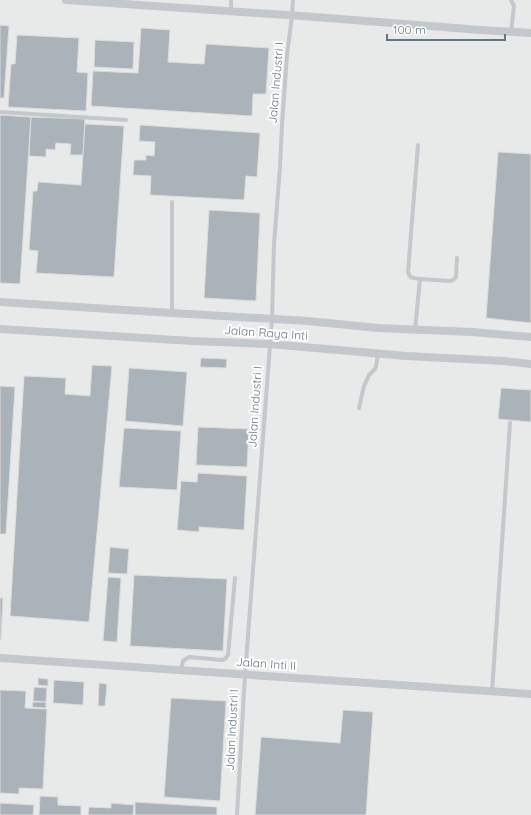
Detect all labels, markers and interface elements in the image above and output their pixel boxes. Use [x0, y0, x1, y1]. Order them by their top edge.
scale bar [387, 16, 505, 42]
text: 100 m [393, 22, 426, 37]
street label: Jalan Industri I [264, 42, 287, 124]
street label: Jalan Raya Inti [224, 322, 308, 343]
street label: Jalan Industri I [244, 366, 265, 448]
street label: Jalan Inti II [235, 654, 297, 673]
street label: Jalan Industri I [222, 689, 241, 771]

